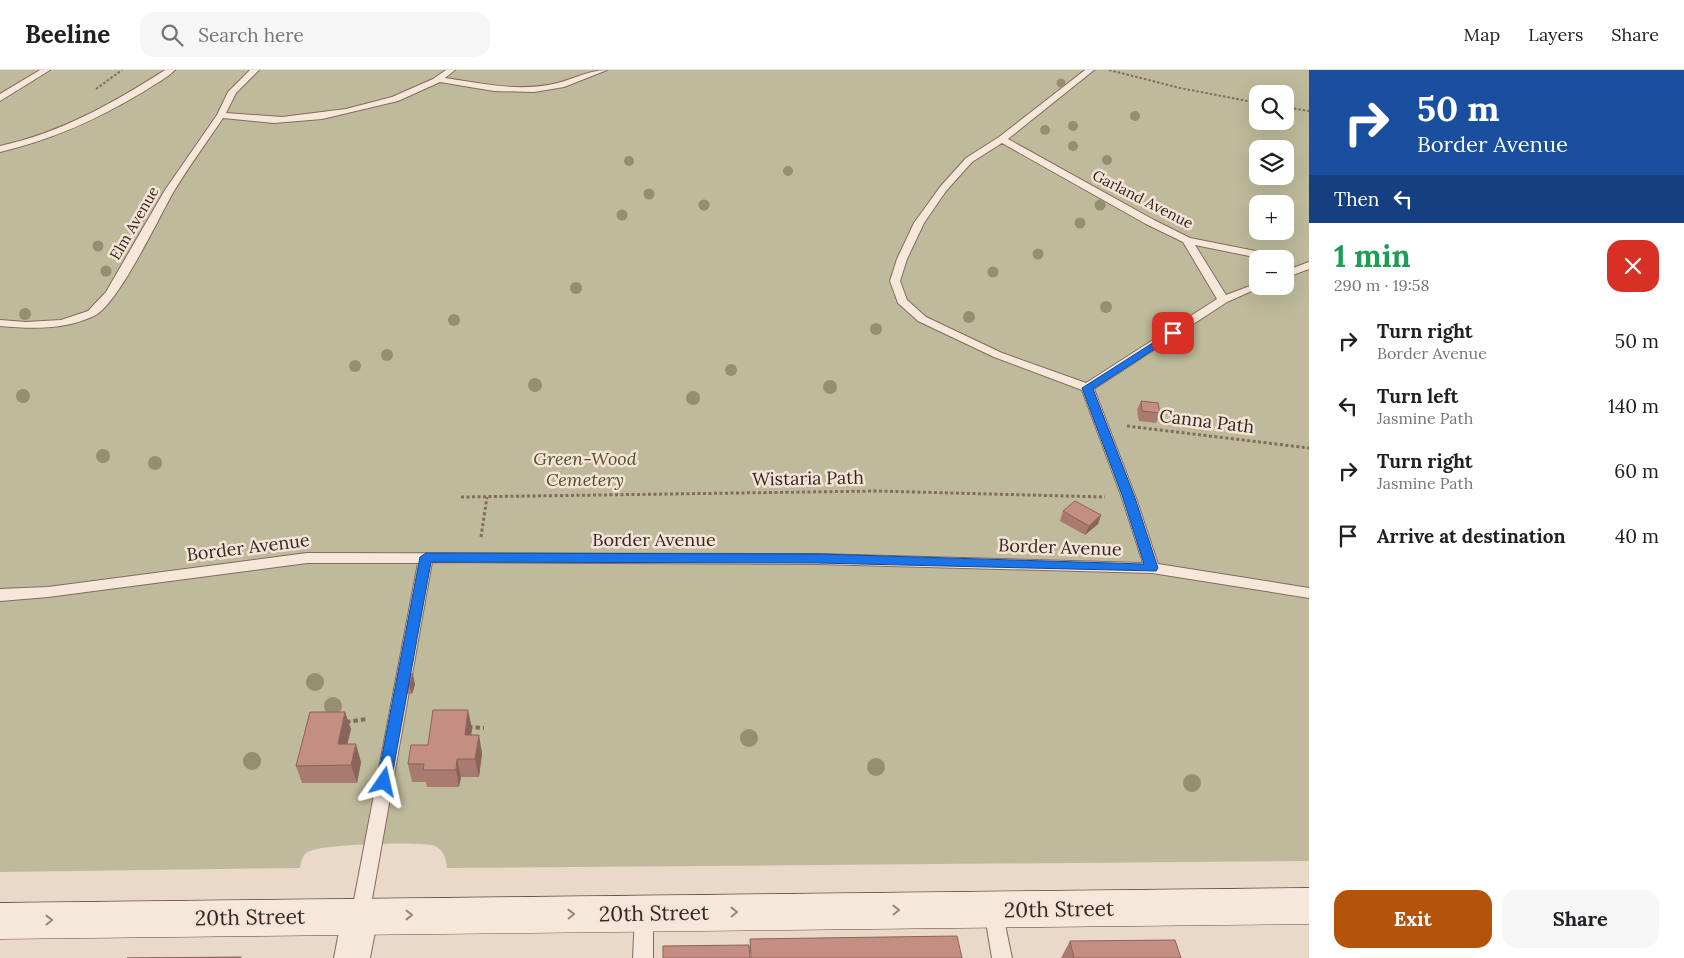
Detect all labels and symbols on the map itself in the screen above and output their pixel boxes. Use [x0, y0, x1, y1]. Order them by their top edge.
street label: Garland Avenue [1090, 165, 1196, 233]
street label: Elm Avenue [105, 183, 163, 263]
pin [1152, 312, 1194, 354]
street label: Canna Path [1158, 404, 1256, 438]
park label: Green-Wood Cemetery [533, 447, 637, 491]
street label: Wistaria Path [752, 466, 864, 490]
street label: Border Avenue [185, 528, 311, 566]
street label: Border Avenue [592, 528, 716, 551]
street label: Border Avenue [998, 533, 1122, 561]
position arrow [357, 755, 409, 807]
street label: 20th Street [1004, 895, 1115, 923]
street label: 20th Street [599, 899, 710, 927]
street label: 20th Street [195, 903, 306, 931]
one-way arrow [892, 905, 900, 915]
one-way arrow [730, 907, 738, 917]
one-way arrow [568, 908, 576, 919]
one-way arrow [406, 910, 413, 920]
one-way arrow [45, 915, 53, 925]

